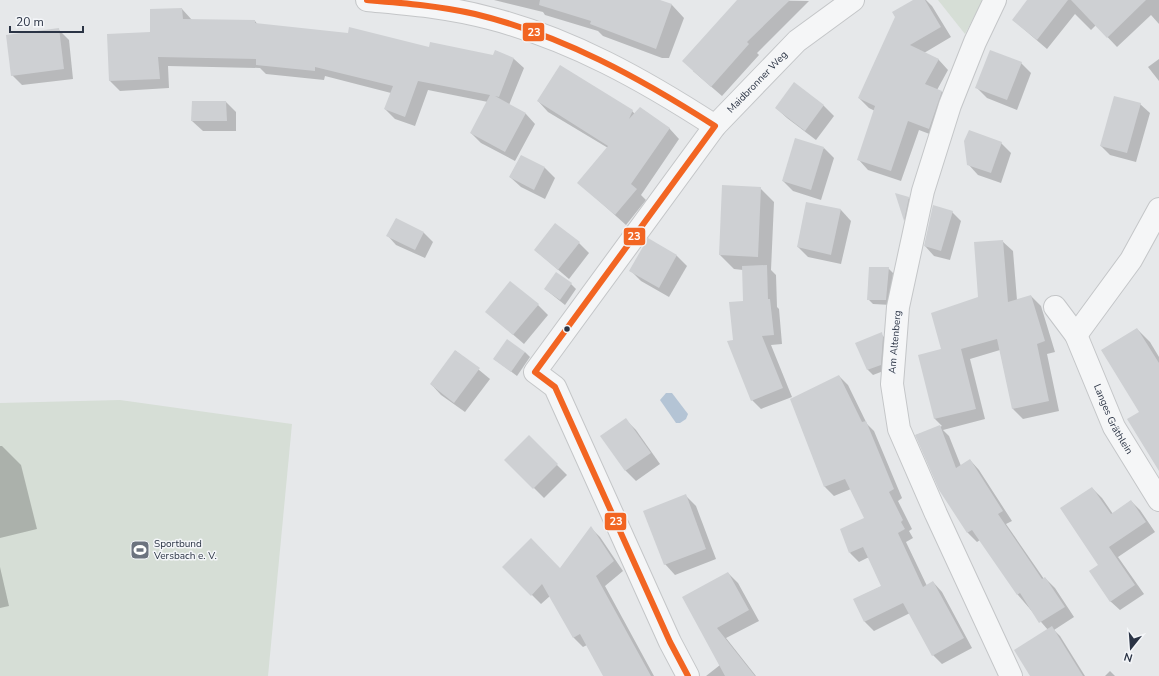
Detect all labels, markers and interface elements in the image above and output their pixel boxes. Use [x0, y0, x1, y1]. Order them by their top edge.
scale bar [10, 8, 83, 34]
text: 20 m [16, 14, 44, 30]
line badge: 23 [522, 22, 545, 42]
text: 23 [527, 25, 541, 40]
street label: Maidbronner Weg [724, 48, 791, 116]
line badge: 23 [623, 227, 646, 246]
text: 23 [627, 229, 641, 244]
street label: Am Altenberg [885, 310, 905, 374]
unlabelled marker [562, 324, 572, 334]
street label: Langes Gräthlein [1090, 382, 1136, 457]
line badge: 23 [604, 512, 627, 531]
text: 23 [609, 514, 623, 529]
place label: Sportbund Versbach e. V. [153, 537, 217, 563]
sports icon: Sportbund Versbach e. V. [129, 539, 151, 561]
north arrow [1111, 628, 1151, 668]
text: N [1122, 649, 1134, 665]

